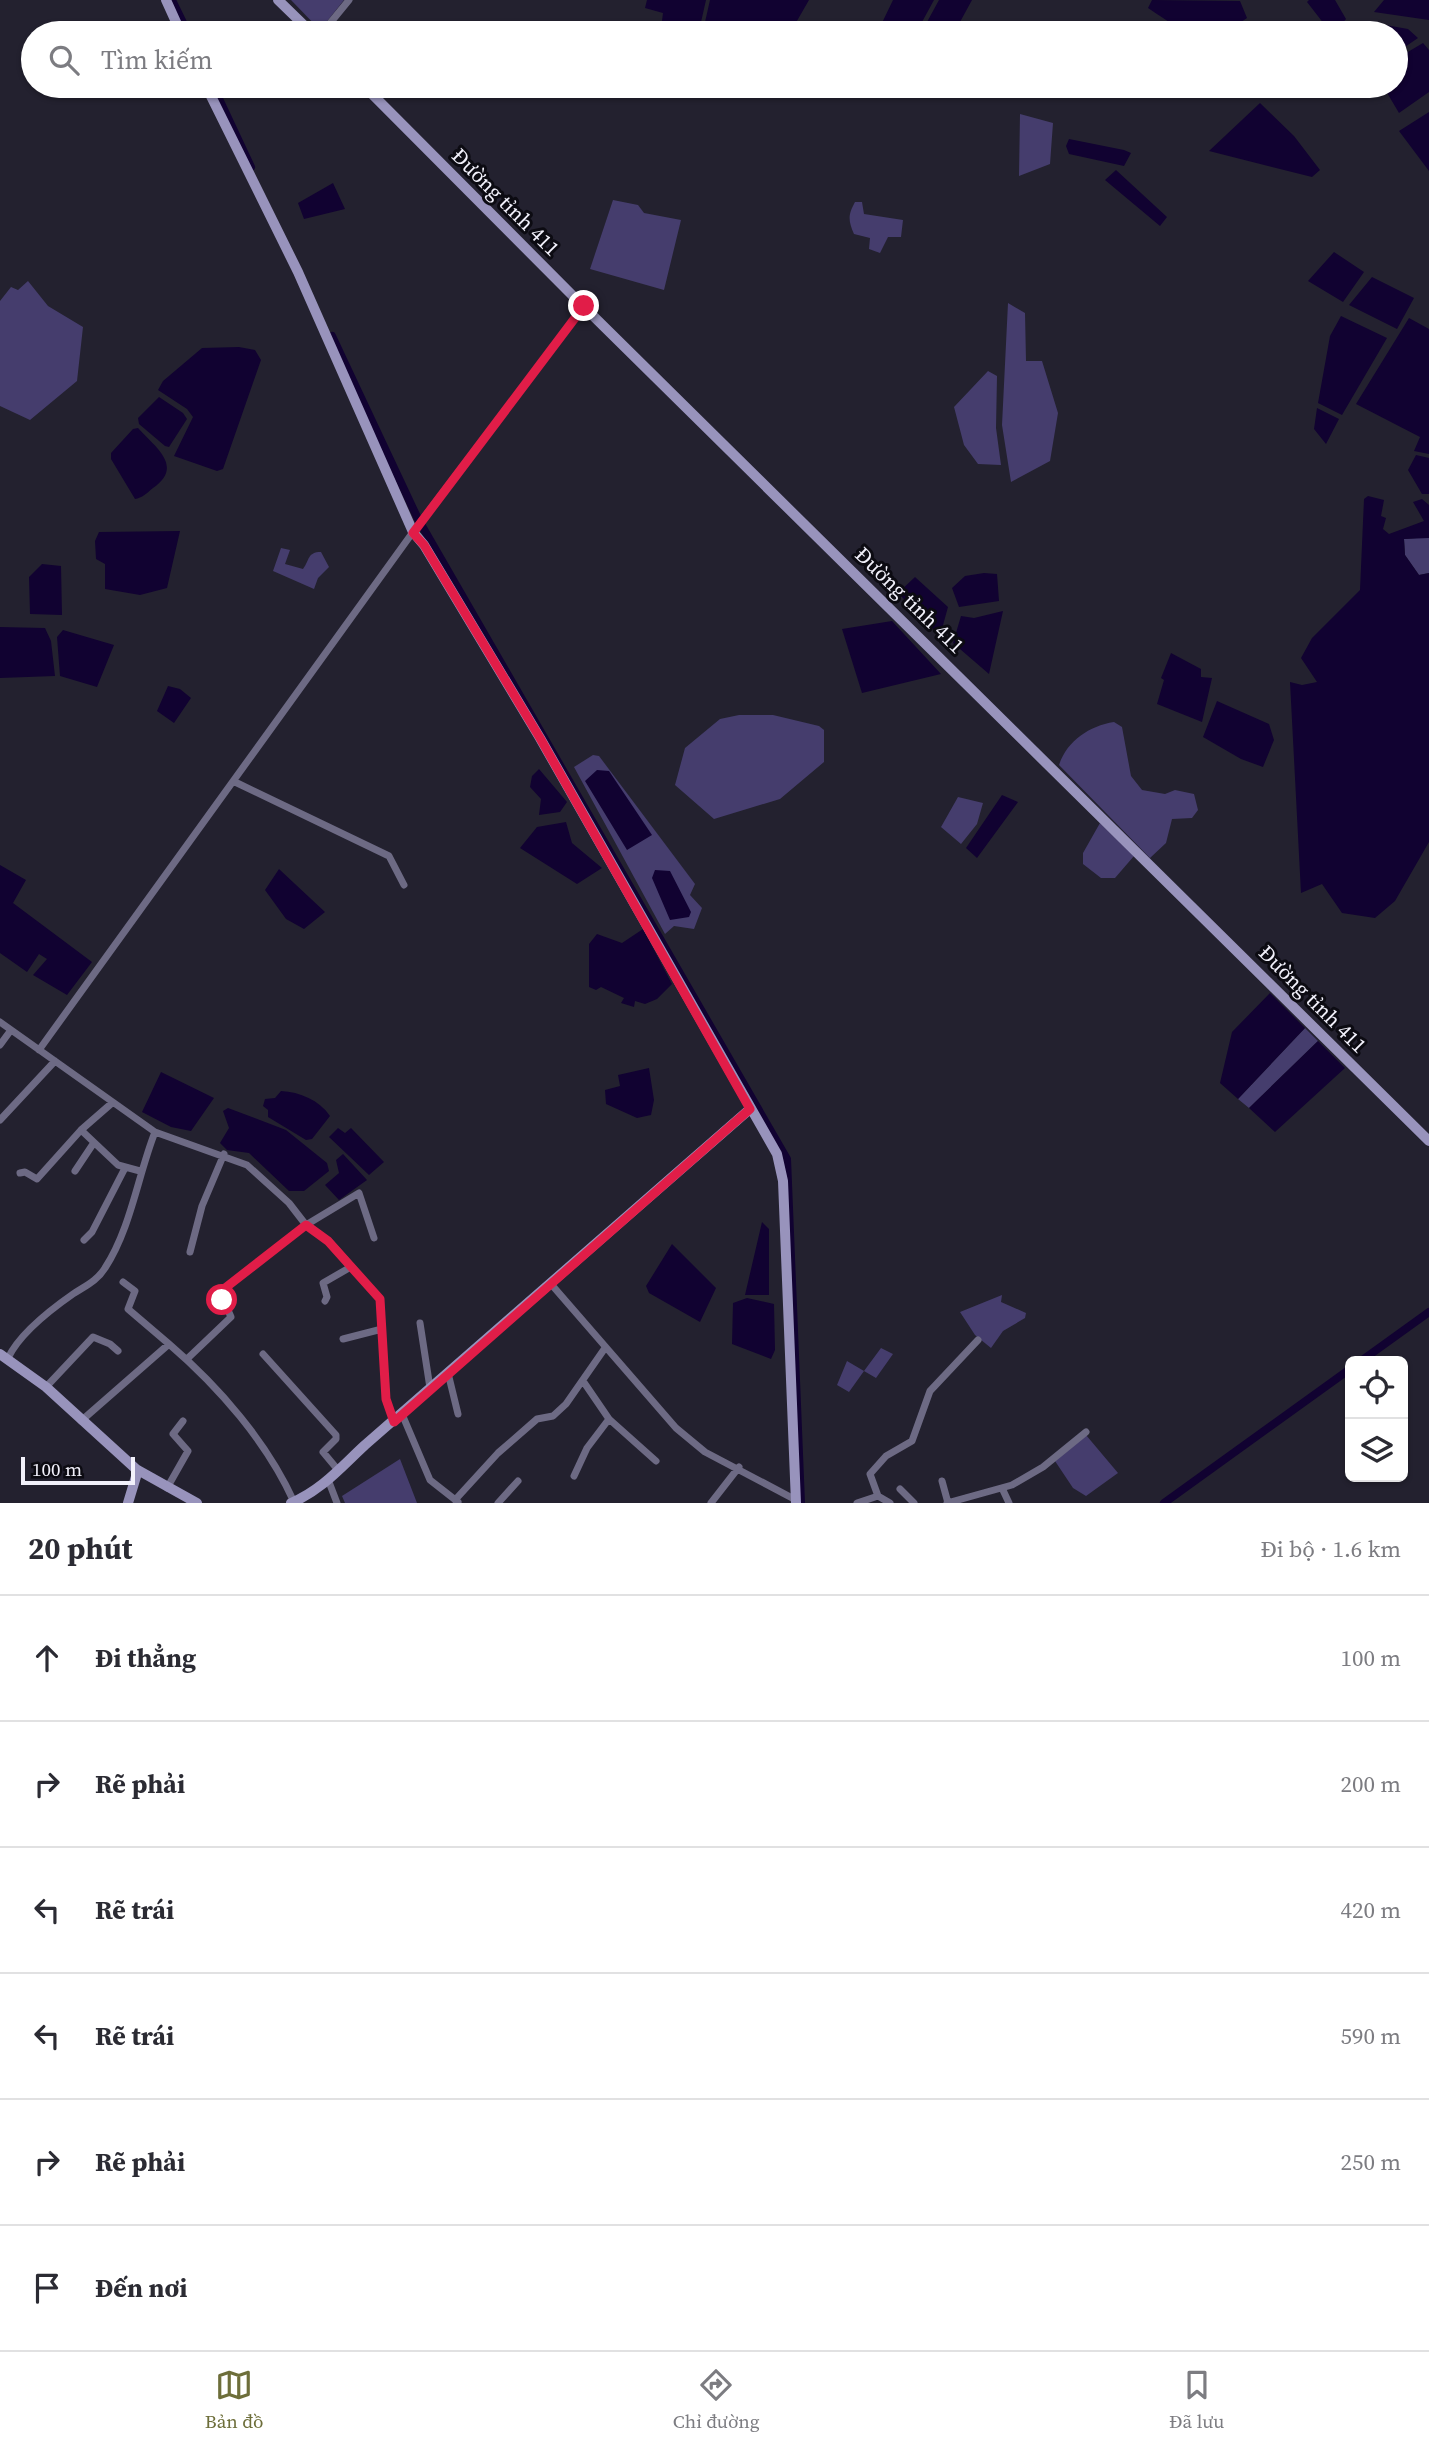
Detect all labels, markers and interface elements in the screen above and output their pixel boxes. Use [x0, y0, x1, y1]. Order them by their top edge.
search box [21, 21, 1408, 98]
icon: search [45, 41, 83, 79]
text: Tìm kiếm [101, 42, 213, 78]
street label: Đường tỉnh 411 [446, 142, 566, 262]
route end [568, 290, 599, 321]
street label: Đường tỉnh 411 [849, 540, 971, 660]
street label: Đường tỉnh 411 [1253, 939, 1373, 1059]
route start [206, 1284, 237, 1315]
map controls [1345, 1356, 1408, 1482]
button: locate [1345, 1356, 1408, 1419]
button: layers [1345, 1419, 1408, 1482]
scale bar [21, 1454, 135, 1486]
text: 100 m [32, 1456, 82, 1482]
text: 20 phút [28, 1528, 133, 1569]
text: Đi bộ · 1.6 km [1260, 1533, 1401, 1565]
icon: ahead [28, 1639, 66, 1677]
text: Đi thẳng [95, 1640, 196, 1676]
text: 100 m [1340, 1642, 1401, 1674]
icon: right [28, 1765, 66, 1803]
text: Rẽ phải [95, 1766, 185, 1802]
text: 200 m [1340, 1768, 1401, 1800]
icon: left [28, 1891, 66, 1929]
text: Rẽ trái [95, 1892, 174, 1928]
text: 420 m [1340, 1894, 1401, 1926]
icon: left [28, 2017, 66, 2055]
text: Rẽ trái [95, 2018, 174, 2054]
text: 590 m [1340, 2020, 1401, 2052]
icon: right [28, 2143, 66, 2181]
text: Rẽ phải [95, 2144, 185, 2180]
text: 250 m [1340, 2146, 1401, 2178]
icon: arrive [28, 2269, 66, 2307]
text: Đến nơi [95, 2270, 187, 2306]
tab: Bản đồ [205, 2366, 263, 2434]
tab: Chỉ đường [673, 2366, 760, 2434]
tab: Đã lưu [1169, 2366, 1224, 2434]

